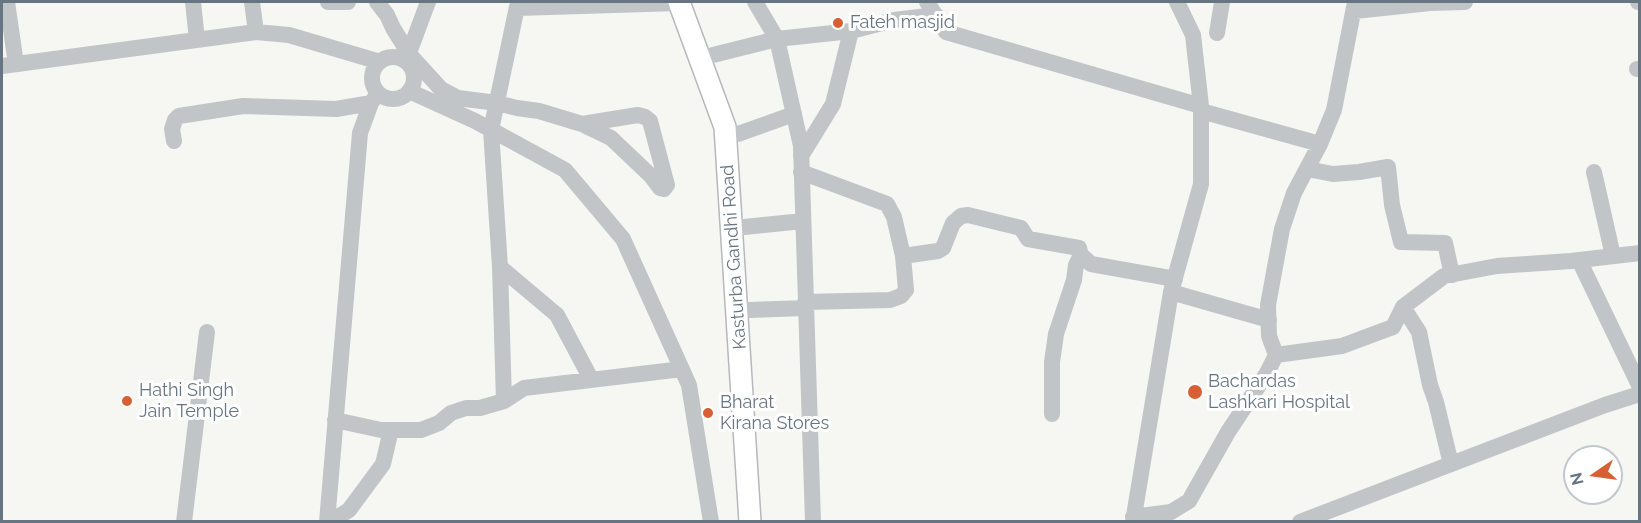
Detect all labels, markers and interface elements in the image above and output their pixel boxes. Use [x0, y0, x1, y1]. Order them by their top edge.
place label: Fateh masjid [850, 12, 955, 34]
marker: Fateh masjid [831, 16, 845, 30]
street label: Kasturba Gandhi Road [717, 164, 751, 350]
place label: Bachardas Lashkari Hospital [1208, 371, 1350, 413]
place label: Hathi Singh Jain Temple [139, 380, 239, 422]
marker: Bachardas Lashkari Hospital [1186, 383, 1204, 401]
place label: Bharat Kirana Stores [720, 392, 829, 434]
marker: Hathi Singh Jain Temple [120, 394, 134, 408]
marker: Bharat Kirana Stores [701, 406, 715, 420]
north arrow [1563, 445, 1623, 505]
text: N [1566, 471, 1588, 487]

